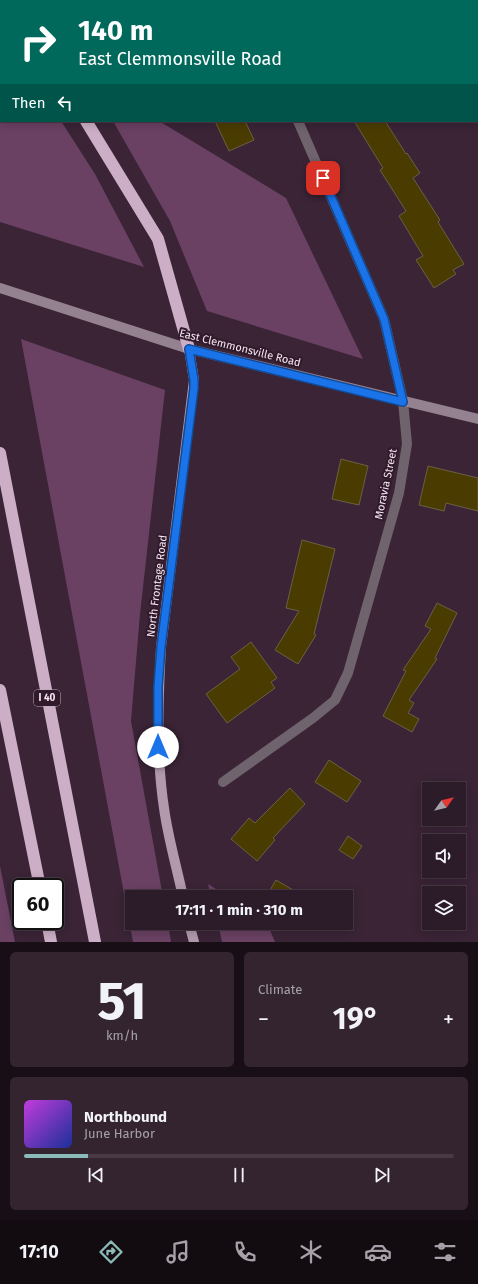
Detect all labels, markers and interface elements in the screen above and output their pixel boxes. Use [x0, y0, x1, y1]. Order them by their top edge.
text: 140 m [78, 14, 154, 47]
icon: right [12, 16, 64, 68]
text: East Clemmonsville Road [78, 48, 282, 70]
icon: left [54, 92, 76, 114]
text: Then [12, 94, 46, 112]
pin [306, 161, 340, 195]
icon: arrive [312, 167, 334, 189]
street label: East Clemmonsville Road [178, 327, 302, 369]
street label: Moravia Street [372, 447, 400, 521]
street label: North Frontage Road [144, 534, 170, 638]
road number: I 40 [34, 690, 60, 706]
position arrow [137, 726, 179, 768]
north arrow [422, 782, 466, 826]
map controls [422, 782, 466, 930]
button: sound [422, 834, 466, 878]
speed limit sign: 60 [12, 878, 64, 930]
button: layers [422, 886, 466, 930]
text: 17:11 · 1 min · 310 m [175, 901, 303, 919]
text: 51 [97, 970, 147, 1033]
text: Climate [258, 982, 302, 997]
text: 19° [333, 1001, 379, 1037]
text: − [258, 1006, 269, 1033]
text: + [443, 1006, 454, 1033]
text: km/h [106, 1028, 138, 1043]
text: Northbound [84, 1108, 167, 1126]
text: June Harbor [84, 1126, 155, 1141]
icon: previous [85, 1164, 107, 1186]
icon: pause [228, 1164, 250, 1186]
icon: next [371, 1164, 393, 1186]
icon: directions [97, 1238, 125, 1266]
icon: music [164, 1238, 192, 1266]
icon: phone [231, 1238, 259, 1266]
icon: climate [297, 1238, 325, 1266]
icon: car [364, 1238, 392, 1266]
icon: filters [431, 1238, 459, 1266]
text: 17:10 [19, 1241, 59, 1263]

